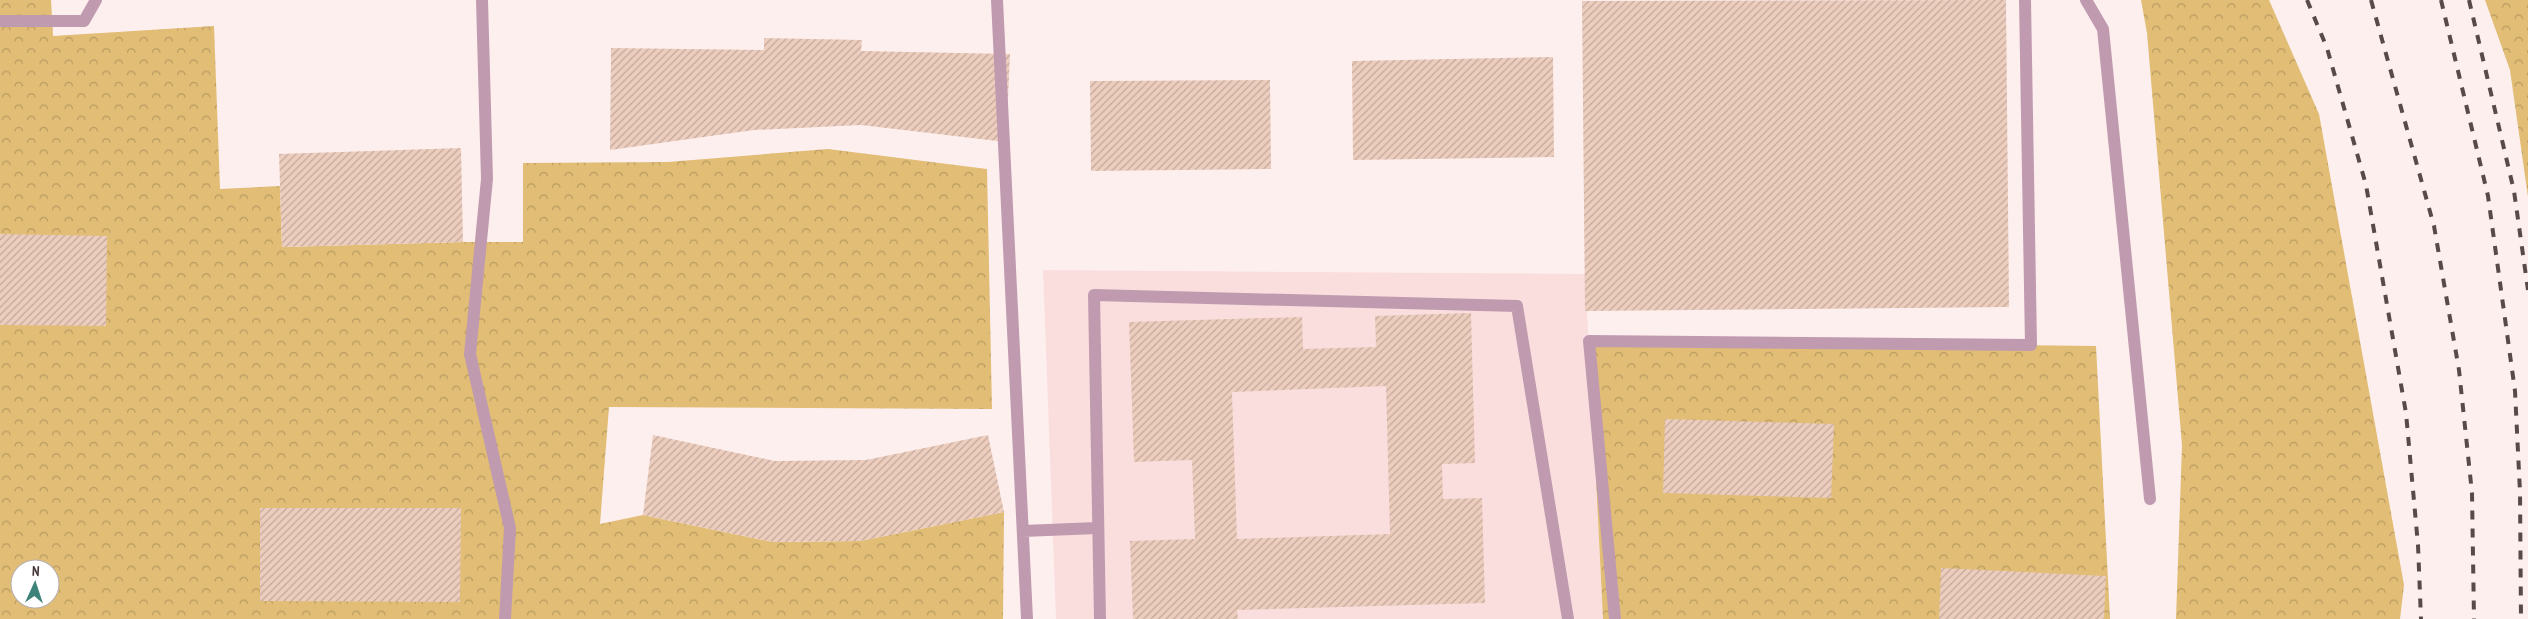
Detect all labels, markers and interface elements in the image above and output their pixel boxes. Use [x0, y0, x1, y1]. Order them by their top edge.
north arrow [10, 559, 60, 609]
text: N [31, 562, 40, 580]

